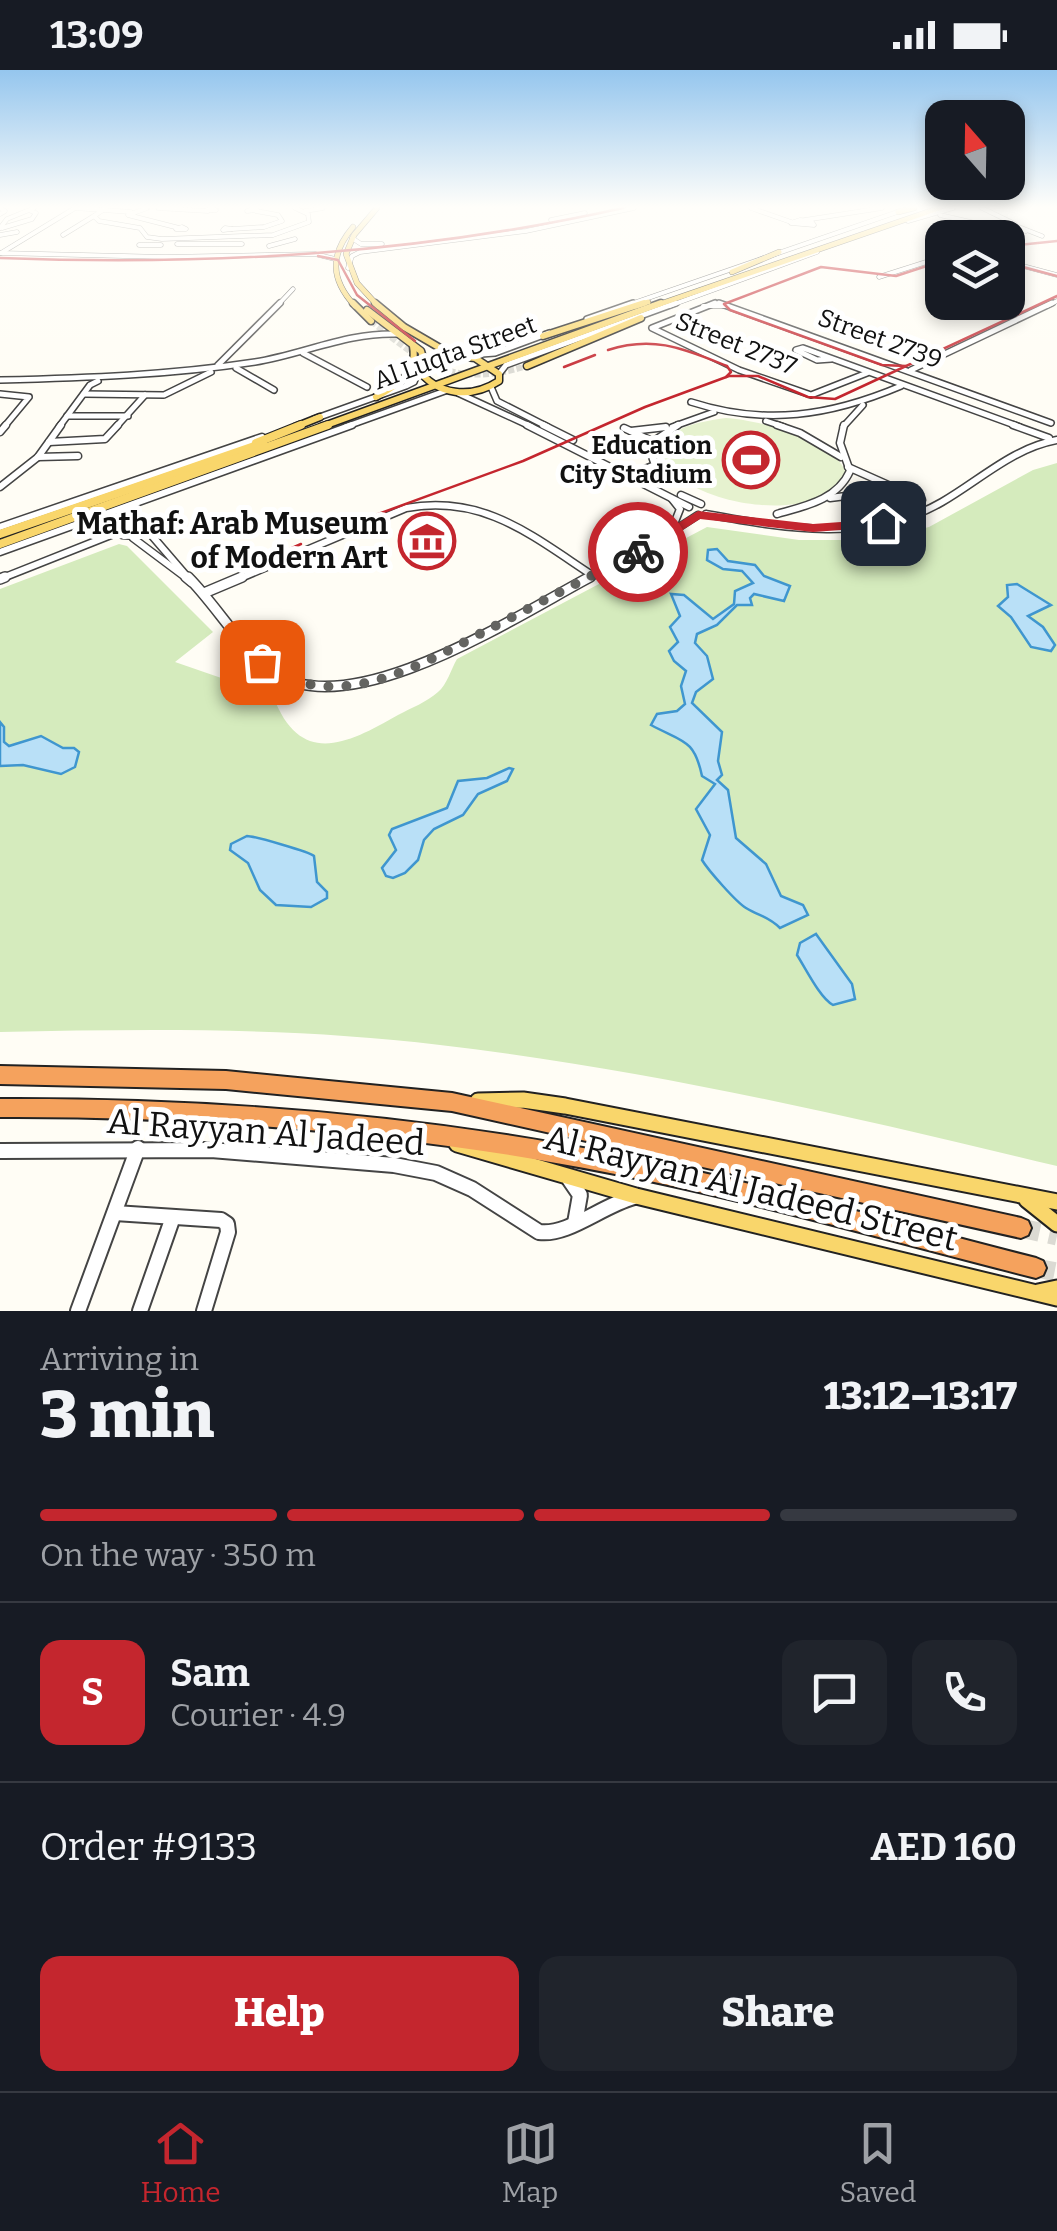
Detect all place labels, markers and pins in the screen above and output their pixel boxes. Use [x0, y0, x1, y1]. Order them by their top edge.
sports icon: Education City Stadium [721, 430, 781, 490]
place label: Education City Stadium [559, 431, 712, 490]
pin [841, 481, 926, 566]
place label: Mathaf: Arab Museum of Modern Art [76, 506, 388, 576]
museum icon: Mathaf: Arab Museum of Modern Art [397, 511, 457, 571]
pin [220, 620, 305, 705]

